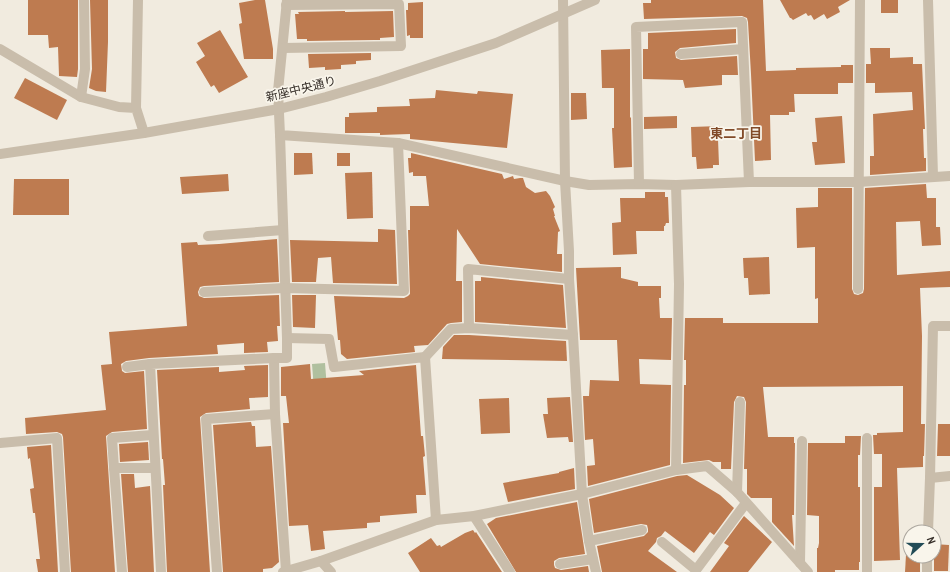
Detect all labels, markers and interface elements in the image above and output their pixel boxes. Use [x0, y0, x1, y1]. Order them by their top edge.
street label: 新座中央通り [264, 73, 338, 105]
district label: 東二丁目 [710, 125, 762, 142]
north arrow [902, 524, 942, 564]
text: N [924, 535, 939, 546]

